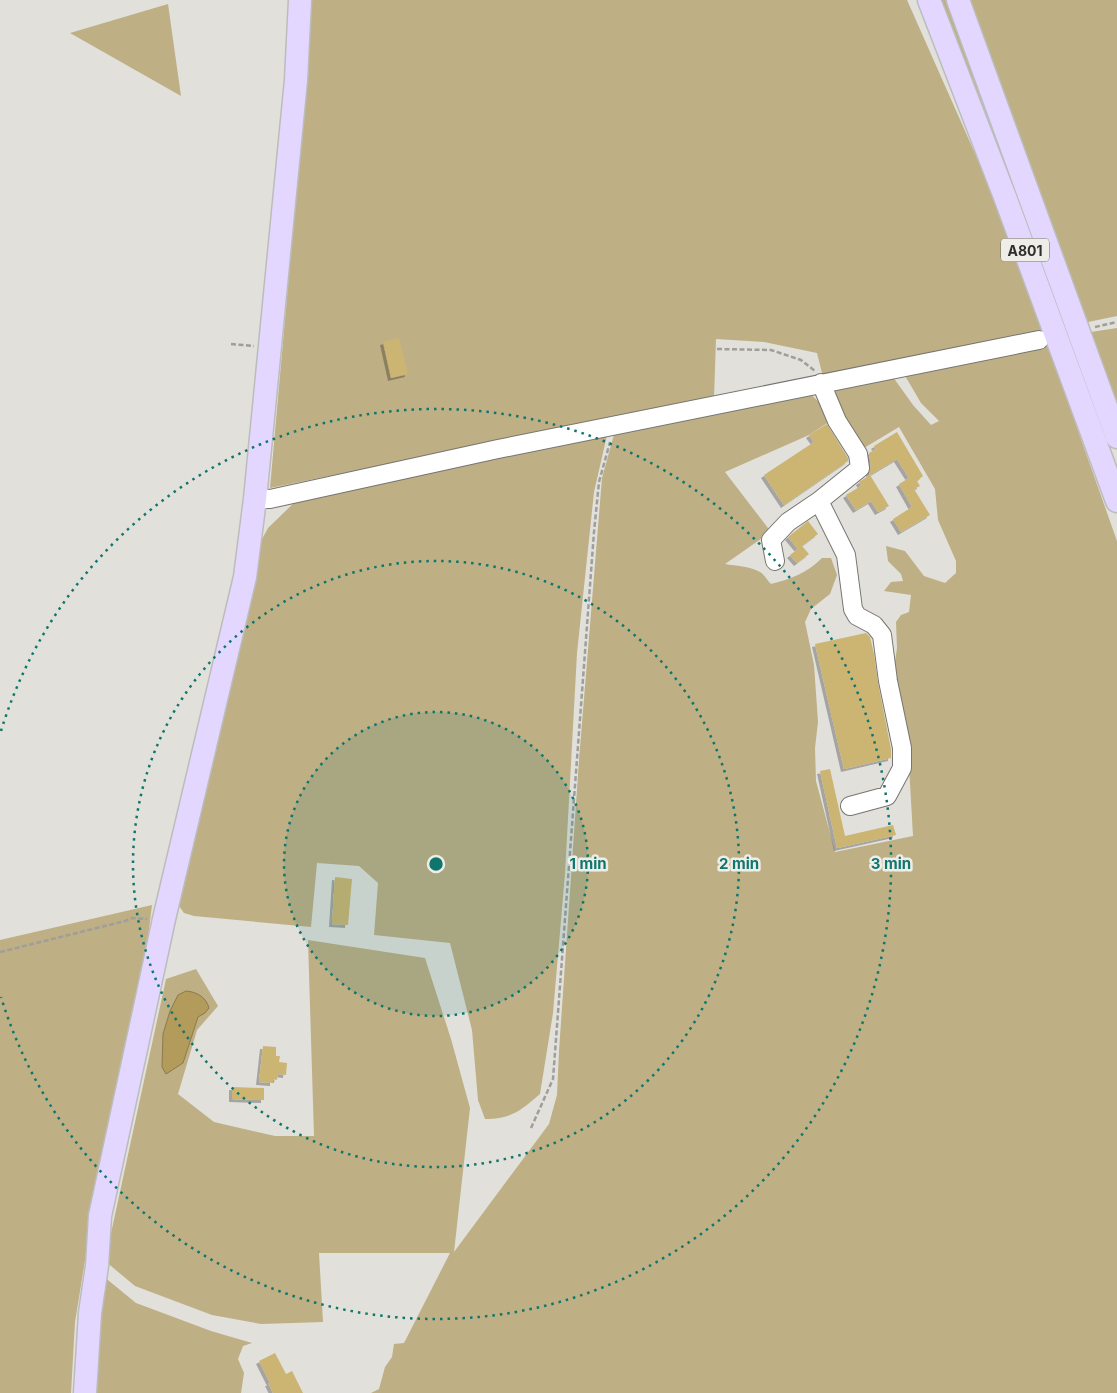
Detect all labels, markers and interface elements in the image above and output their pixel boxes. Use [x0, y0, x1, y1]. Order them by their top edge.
road number: A801 [1001, 238, 1049, 262]
text: 1 min [569, 854, 607, 873]
text: 2 min [719, 854, 759, 873]
text: 3 min [871, 854, 911, 873]
centre of rings [427, 855, 445, 873]

